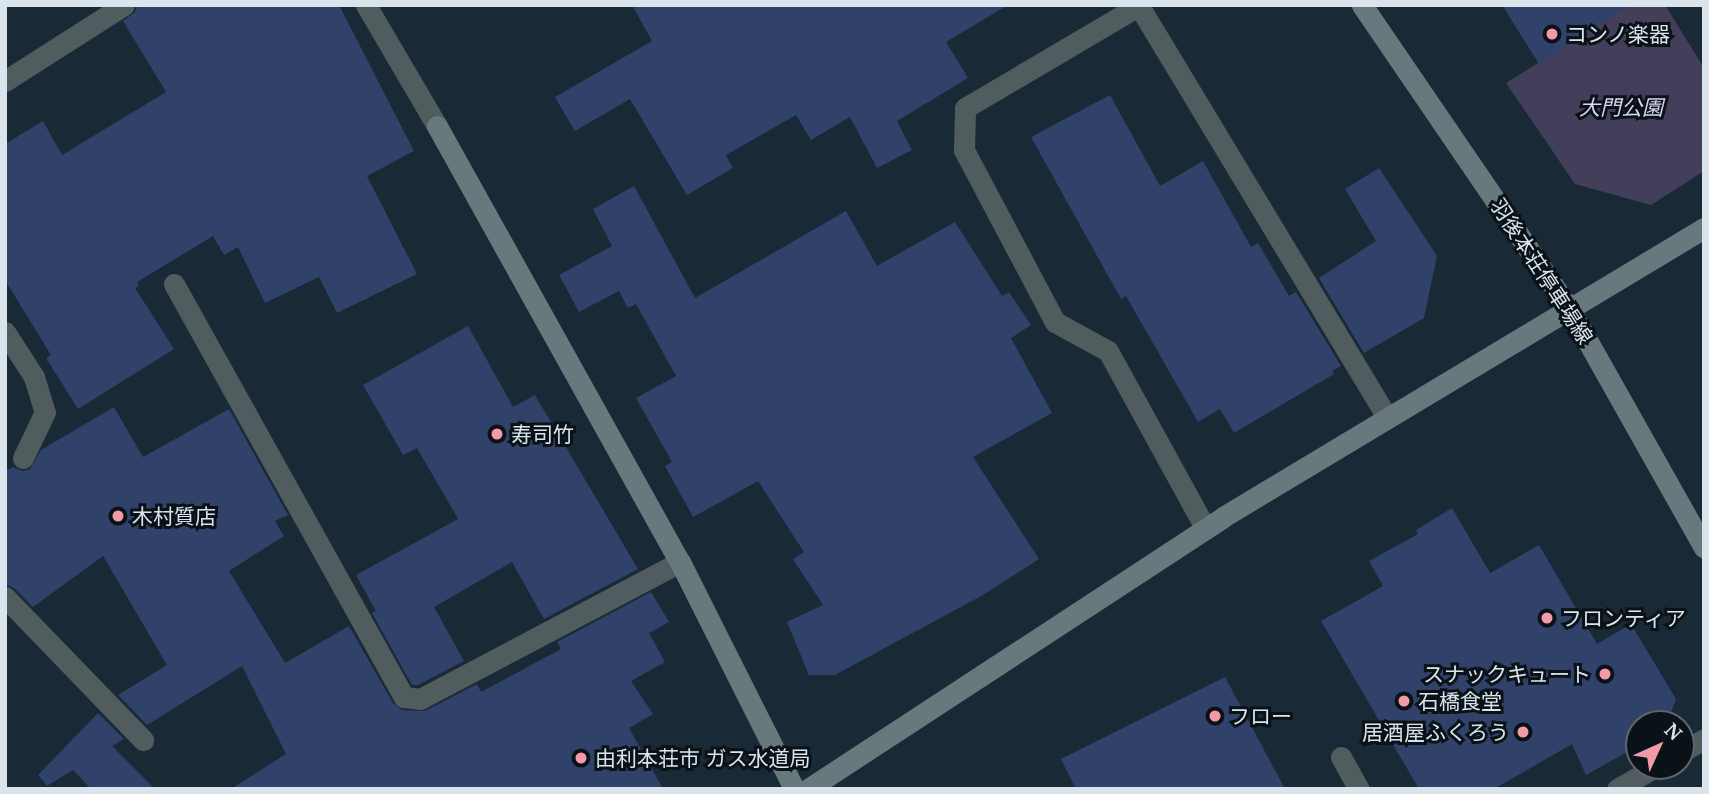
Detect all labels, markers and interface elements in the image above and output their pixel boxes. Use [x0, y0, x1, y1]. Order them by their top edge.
place label: コンノ楽器 [1566, 21, 1671, 47]
marker: コンノ楽器 [1544, 26, 1560, 42]
park label: 大門公園 [1579, 94, 1663, 120]
street label: 羽後本荘停車場線 [1486, 194, 1598, 348]
place label: 寿司竹 [511, 421, 574, 447]
marker: 寿司竹 [489, 426, 505, 442]
place label: 木村質店 [132, 503, 216, 529]
marker: 木村質店 [110, 508, 126, 524]
place label: フロンティア [1561, 605, 1687, 631]
marker: フロンティア [1539, 610, 1555, 626]
place label: スナックキュート [1423, 661, 1591, 687]
marker: スナックキュート [1597, 666, 1613, 682]
place label: 石橋食堂 [1418, 688, 1502, 714]
marker: 石橋食堂 [1396, 693, 1412, 709]
place label: フロー [1229, 703, 1292, 729]
marker: フロー [1207, 708, 1223, 724]
north arrow [1625, 710, 1695, 780]
text: N [1659, 717, 1688, 746]
place label: 居酒屋ふくろう [1362, 719, 1509, 745]
marker: 居酒屋ふくろう [1515, 724, 1531, 740]
place label: 由利本荘市 ガス水道局 [595, 745, 810, 771]
marker: 由利本荘市 ガス水道局 [573, 750, 589, 766]

